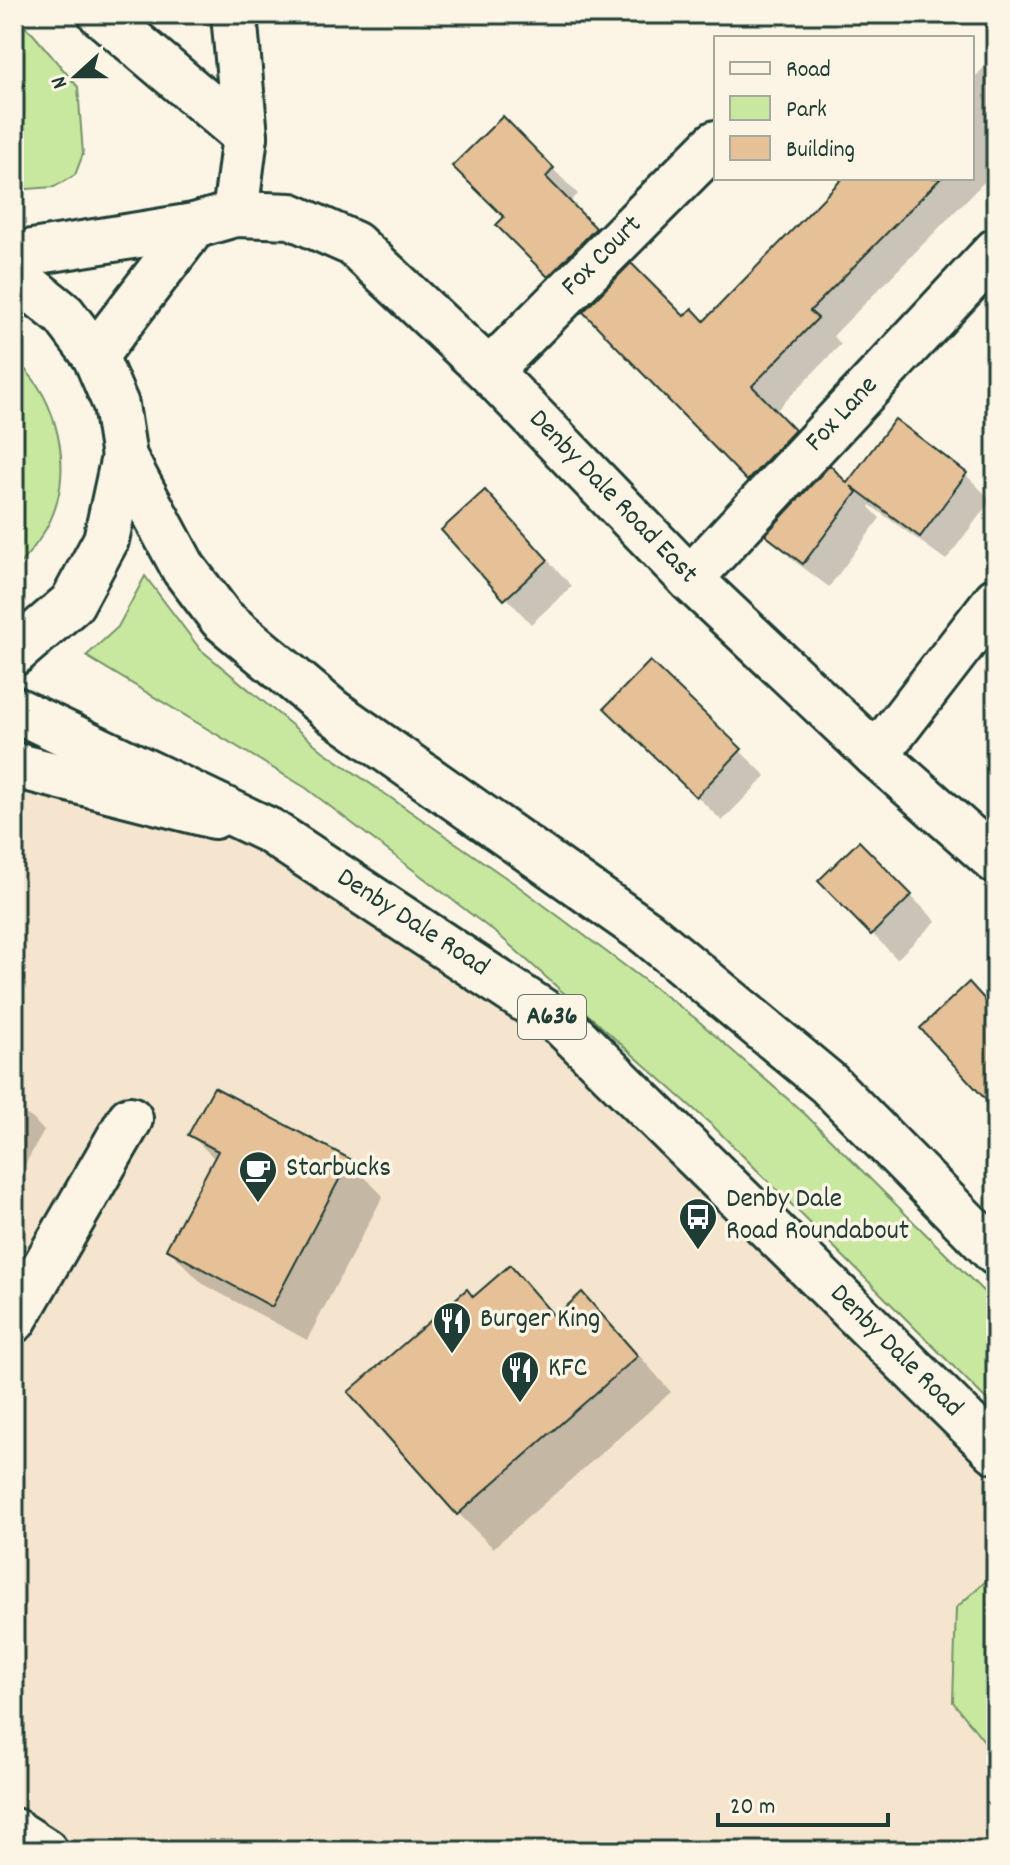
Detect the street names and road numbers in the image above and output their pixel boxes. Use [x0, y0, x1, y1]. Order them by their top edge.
street label: Fox Court [553, 207, 653, 307]
street label: Fox Lane [797, 368, 889, 462]
street label: Denby Dale Road East [518, 402, 706, 594]
street label: Denby Dale Road [328, 860, 496, 988]
road number: A636 [518, 995, 586, 1039]
street label: Denby Dale Road [819, 1276, 971, 1428]

